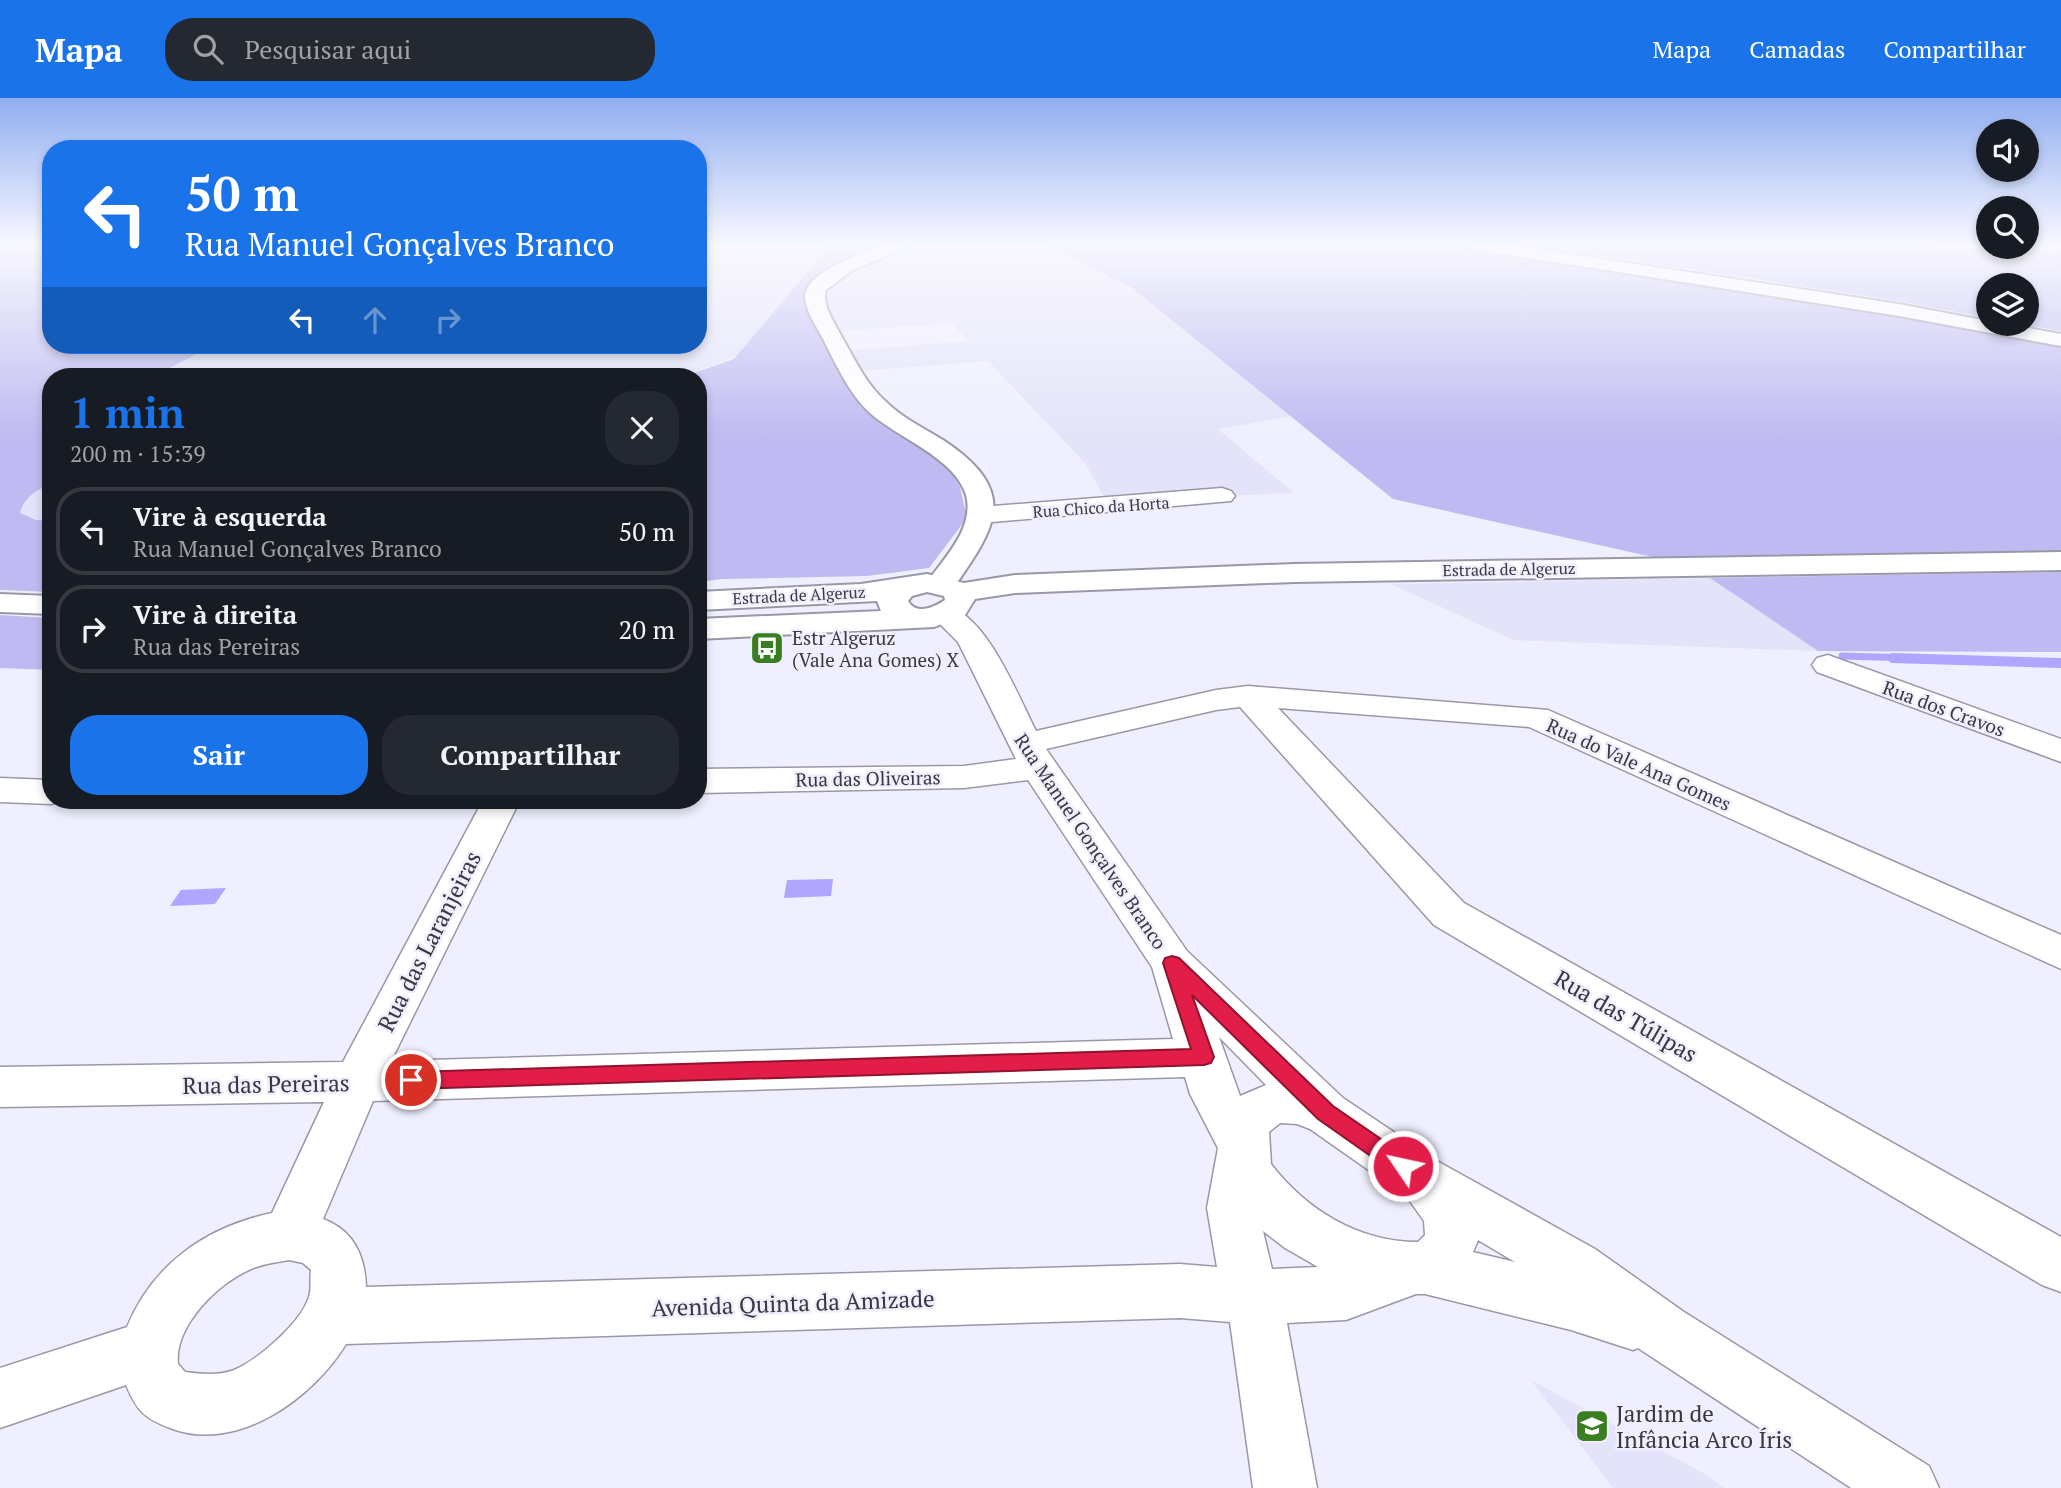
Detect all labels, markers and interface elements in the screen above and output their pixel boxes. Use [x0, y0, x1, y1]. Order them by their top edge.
search box [165, 18, 655, 81]
text: Mapa [35, 28, 123, 71]
icon: search [189, 30, 227, 68]
text: Pesquisar aqui [245, 32, 411, 66]
text: Mapa [1653, 33, 1711, 65]
text: Camadas [1749, 33, 1845, 65]
text: Compartilhar [1883, 33, 2026, 65]
map controls [1976, 119, 2039, 336]
button: sound [1976, 119, 2039, 182]
text: 50 m [185, 160, 299, 225]
icon: left [70, 168, 161, 259]
button: search [1976, 196, 2039, 259]
text: Rua Manuel Gonçalves Branco [185, 223, 614, 265]
button: layers [1976, 273, 2039, 336]
icon: left [283, 301, 321, 339]
icon: ahead [356, 301, 394, 339]
icon: right [429, 301, 467, 339]
text: 1 min [70, 384, 185, 440]
button: close [605, 391, 679, 465]
text: 200 m · 15:39 [70, 438, 205, 469]
street label: Rua Chico da Horta [1032, 491, 1170, 523]
text: Vire à esquerda [133, 499, 327, 533]
icon: left [74, 512, 112, 550]
text: 50 m [619, 514, 675, 548]
text: Rua Manuel Gonçalves Branco [133, 533, 442, 564]
street label: Estrada de Algeruz [1442, 557, 1576, 581]
street label: Estrada de Algeruz [732, 581, 866, 609]
text: Vire à direita [133, 597, 297, 631]
icon: right [74, 610, 112, 648]
text: 20 m [619, 612, 675, 646]
place label: Estr Algeruz (Vale Ana Gomes) X [792, 625, 959, 672]
bus stop icon: Estr Algeruz (Vale Ana Gomes) X [748, 629, 786, 667]
text: Rua das Pereiras [133, 631, 300, 662]
street label: Rua dos Cravos [1879, 674, 2009, 742]
street label: Rua do Vale Ana Gomes [1543, 712, 1735, 816]
button: Sair [70, 715, 368, 795]
button: Compartilhar [382, 715, 679, 795]
street label: Rua Manuel Gonçalves Branco [1009, 728, 1173, 954]
street label: Rua das Oliveiras [795, 764, 941, 792]
street label: Rua das Laranjeiras [370, 845, 488, 1037]
street label: Rua das Túlipas [1549, 963, 1703, 1069]
pin [381, 1050, 441, 1110]
icon: arrive [392, 1061, 430, 1099]
street label: Rua das Pereiras [182, 1067, 350, 1101]
position arrow [1366, 1129, 1440, 1203]
street label: Avenida Quinta da Amizade [651, 1283, 935, 1323]
place label: Jardim de Infância Arco Íris [1616, 1398, 1792, 1455]
school or university icon: Jardim de Infância Arco Íris [1573, 1407, 1611, 1445]

